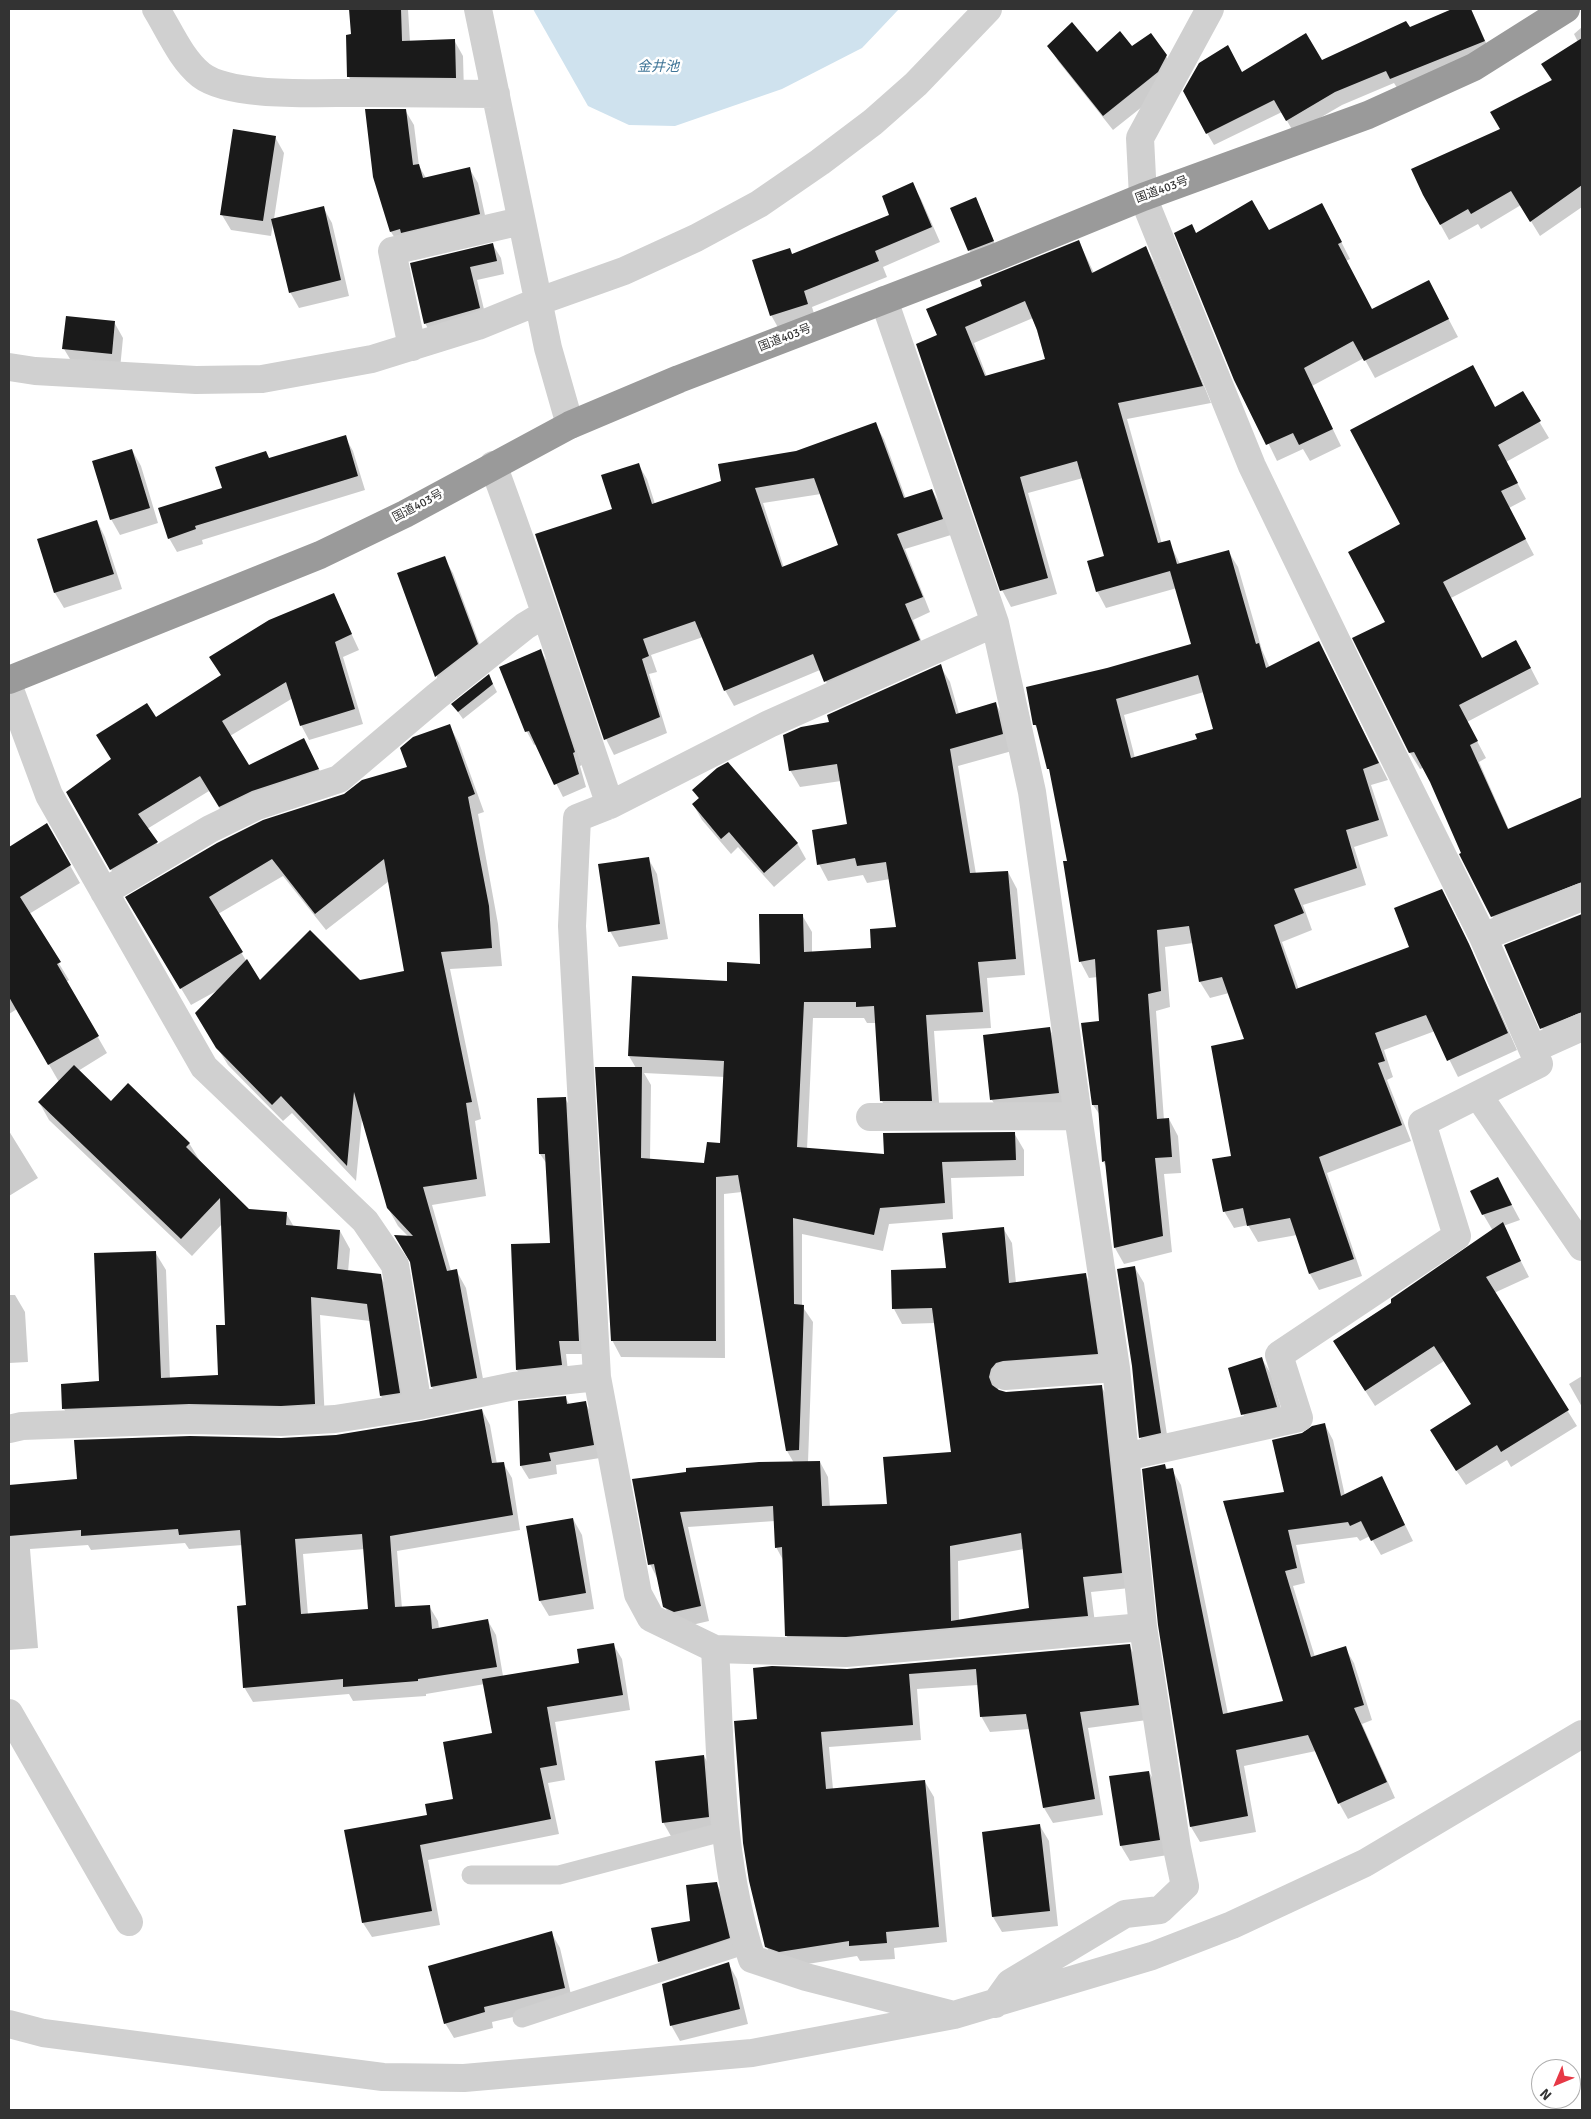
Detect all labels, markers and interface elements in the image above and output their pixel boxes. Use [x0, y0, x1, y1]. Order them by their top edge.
water label: 金井池 [637, 59, 679, 75]
street label: 国道403号 [1133, 174, 1191, 206]
street label: 国道403号 [757, 321, 813, 355]
street label: 国道403号 [390, 487, 446, 525]
north arrow [1531, 2059, 1581, 2109]
text: N [1536, 2085, 1555, 2104]

